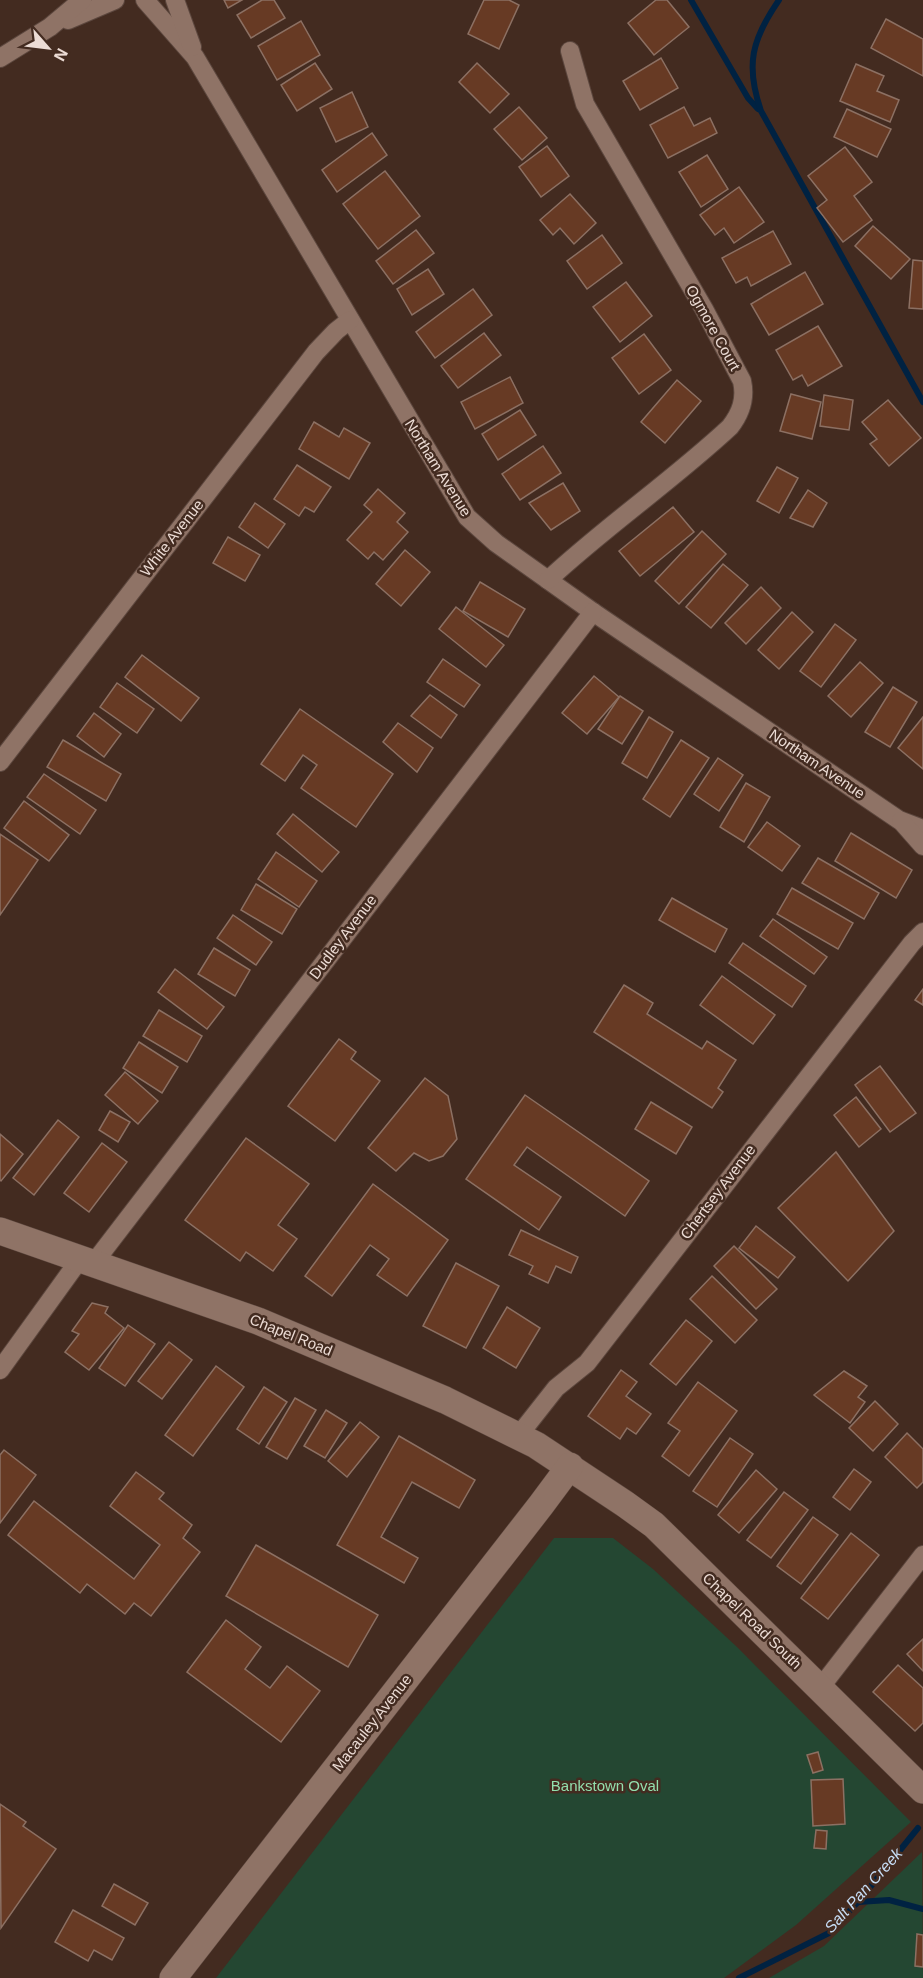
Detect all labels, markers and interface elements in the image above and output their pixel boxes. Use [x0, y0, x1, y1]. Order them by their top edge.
north arrow [18, 18, 78, 78]
text: N [51, 46, 71, 64]
street label: Ogmore Court [683, 282, 744, 374]
street label: Northam Avenue [402, 416, 475, 520]
street label: White Avenue [136, 496, 207, 579]
street label: Northam Avenue [766, 725, 868, 802]
street label: Dudley Avenue [306, 891, 380, 982]
street label: Chertsey Avenue [677, 1141, 759, 1242]
street label: Chapel Road [247, 1310, 335, 1359]
street label: Chapel Road South [699, 1569, 805, 1672]
street label: Macauley Avenue [329, 1671, 415, 1774]
park label: Bankstown Oval [551, 1777, 659, 1794]
water label: Salt Pan Creek [821, 1844, 906, 1936]

